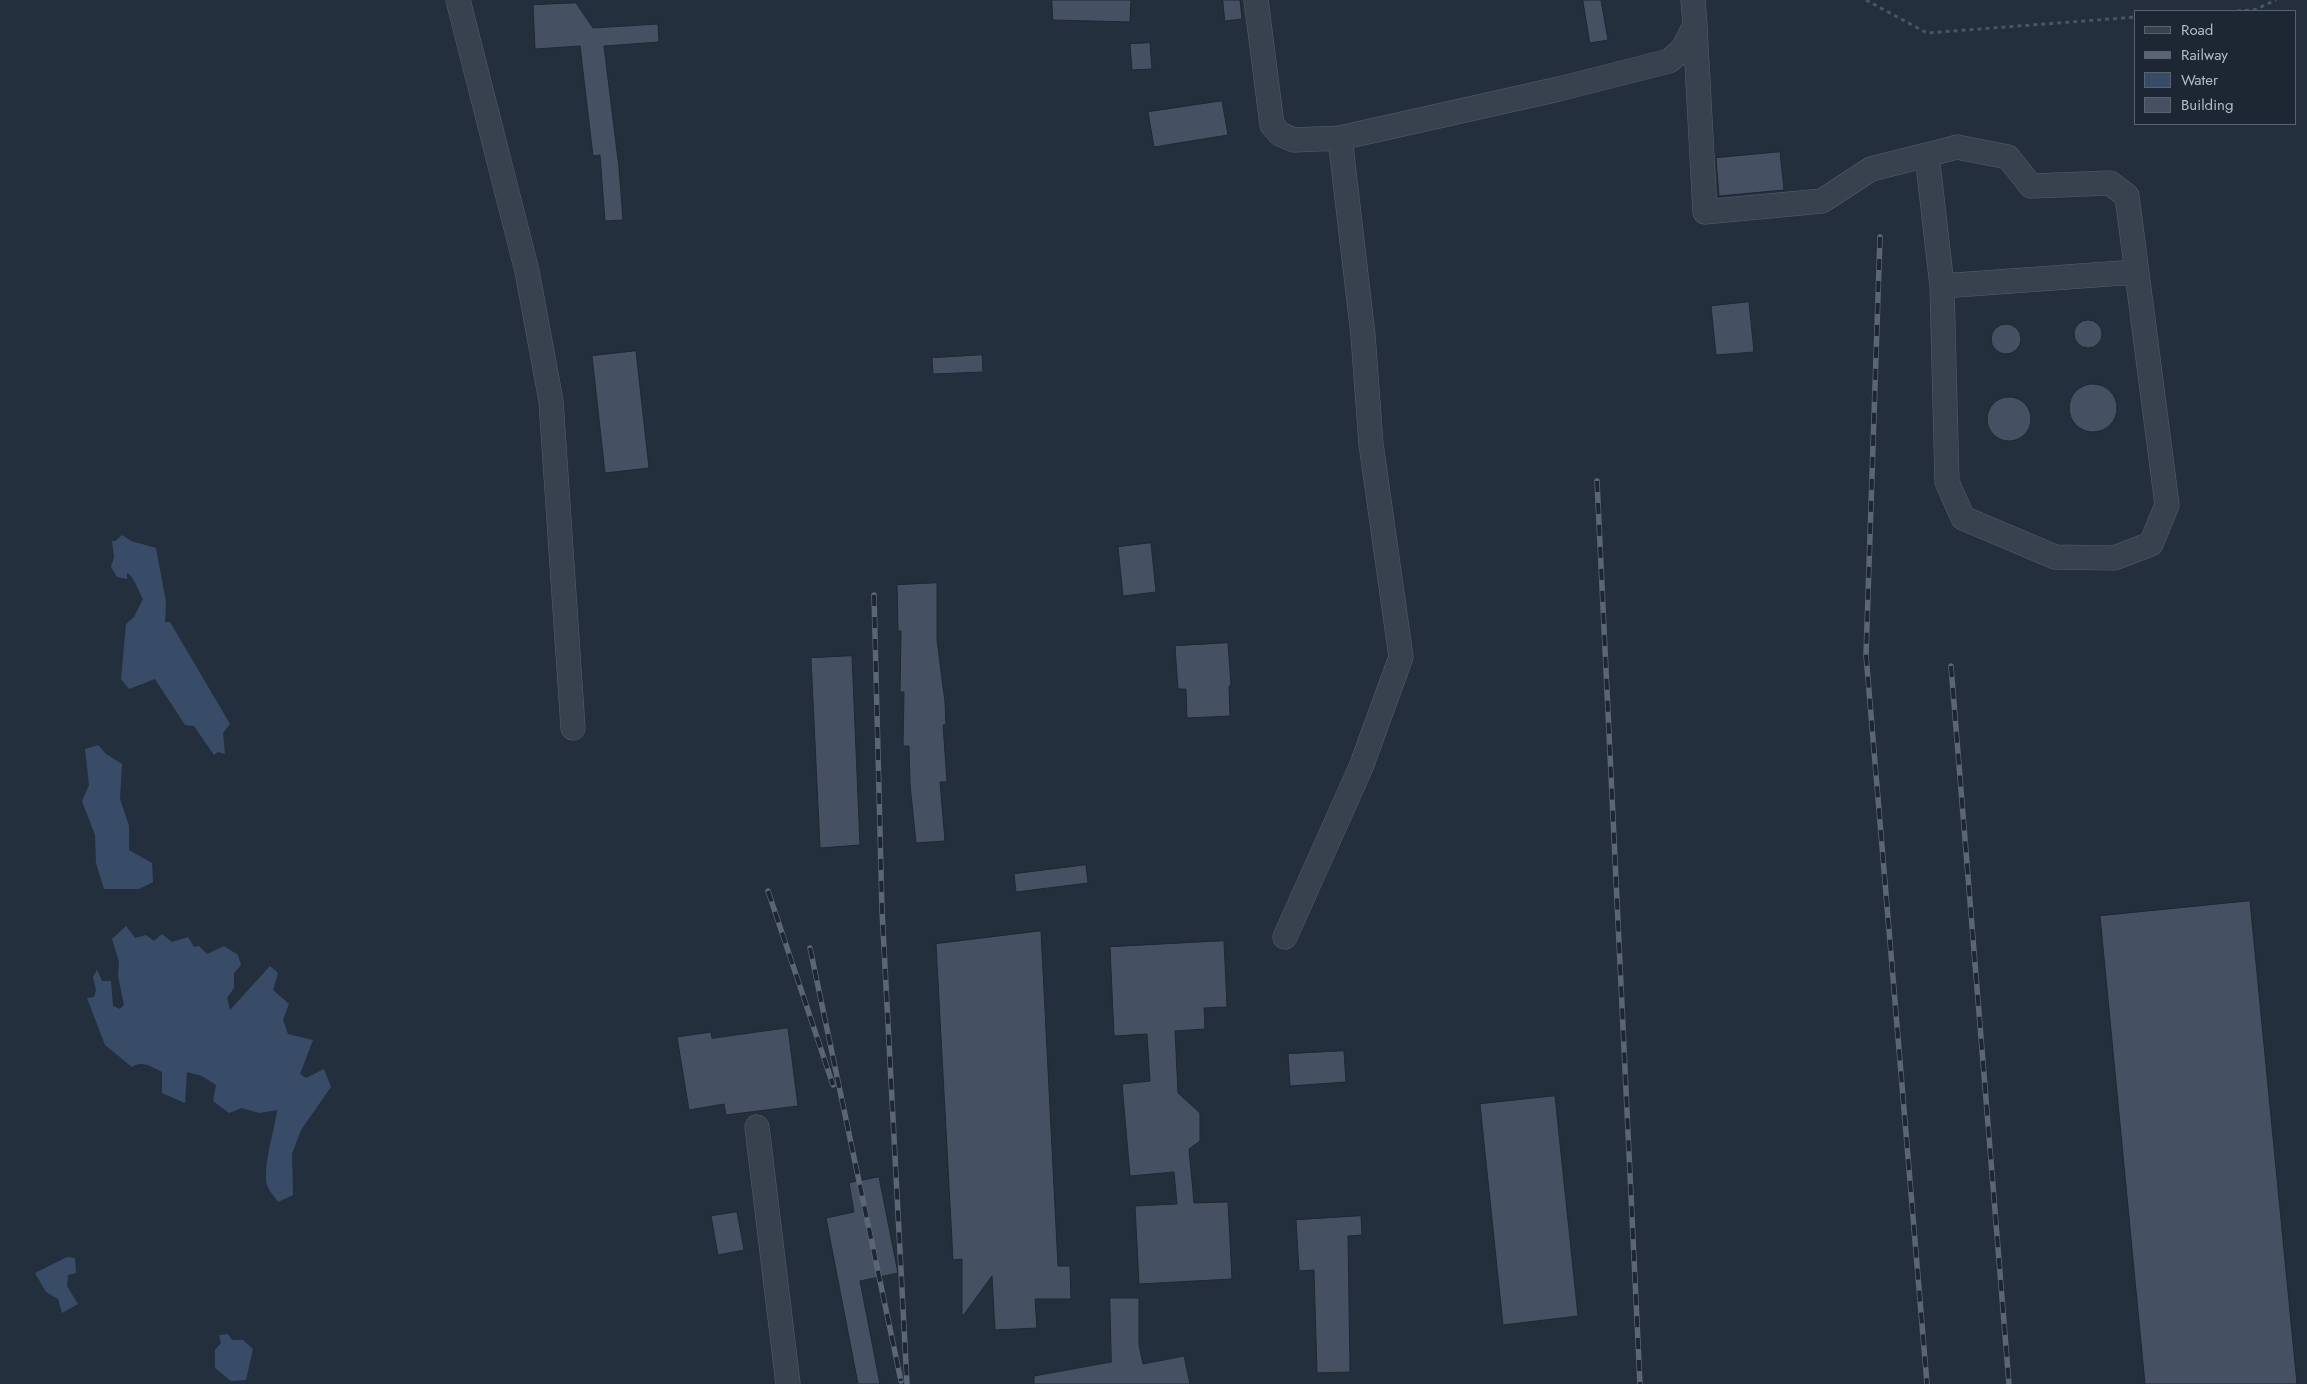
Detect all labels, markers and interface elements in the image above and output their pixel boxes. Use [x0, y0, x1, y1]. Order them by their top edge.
legend [2134, 10, 2297, 125]
text: Road [2181, 19, 2213, 41]
text: Railway [2181, 44, 2228, 66]
text: Water [2181, 69, 2218, 91]
text: Building [2181, 94, 2233, 116]

